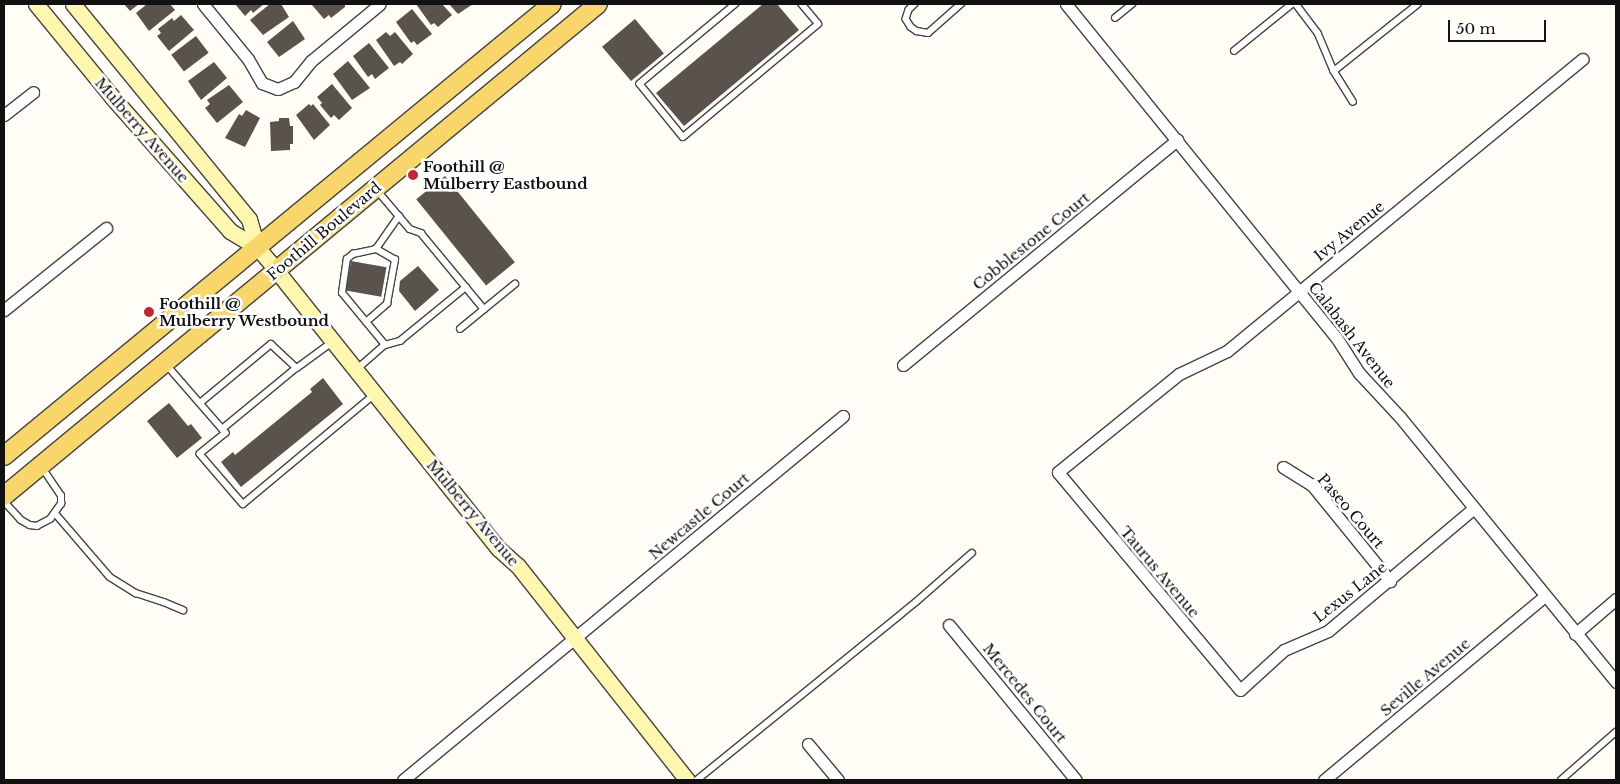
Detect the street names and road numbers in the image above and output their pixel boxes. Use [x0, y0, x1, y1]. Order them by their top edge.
street label: Mulberry Avenue [91, 73, 193, 187]
street label: Foothill Boulevard [263, 178, 385, 284]
street label: Cobblestone Court [969, 188, 1093, 294]
street label: Ivy Avenue [1310, 197, 1388, 265]
street label: Calabash Avenue [1305, 278, 1399, 392]
street label: Mulberry Avenue [423, 456, 523, 570]
street label: Newcastle Court [645, 469, 753, 563]
street label: Paseo Court [1314, 470, 1388, 552]
street label: Taurus Avenue [1116, 522, 1204, 622]
street label: Lexus Lane [1310, 558, 1390, 626]
street label: Seville Avenue [1376, 634, 1474, 720]
street label: Mercedes Court [979, 640, 1071, 746]

